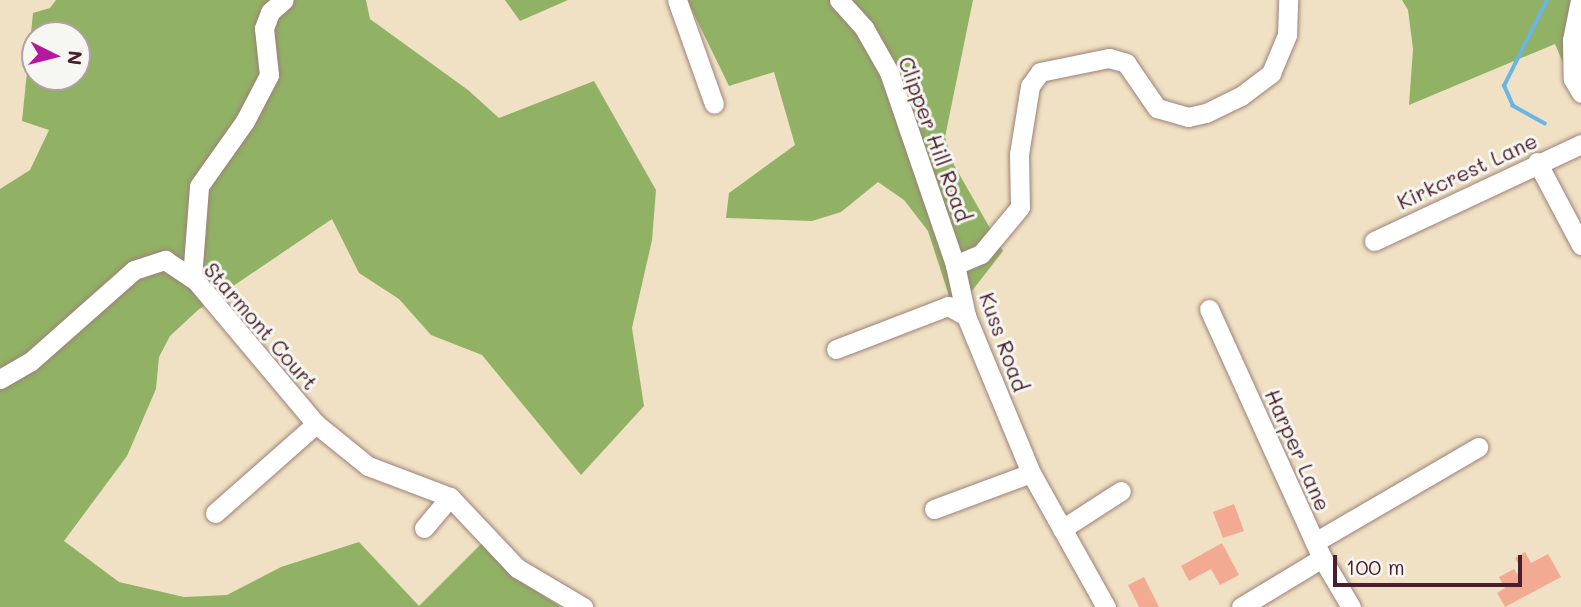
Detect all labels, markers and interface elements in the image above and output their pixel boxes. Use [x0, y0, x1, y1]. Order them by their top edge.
north arrow [21, 21, 91, 91]
text: N [62, 50, 89, 67]
street label: Clipper Hill Road [893, 53, 977, 225]
street label: Kirkcrest Lane [1393, 128, 1541, 214]
street label: Starmont Court [199, 257, 323, 395]
street label: Kuss Road [974, 289, 1034, 395]
street label: Harper Lane [1260, 385, 1336, 515]
scale bar [1336, 540, 1525, 584]
text: 100 m [1346, 553, 1405, 580]

